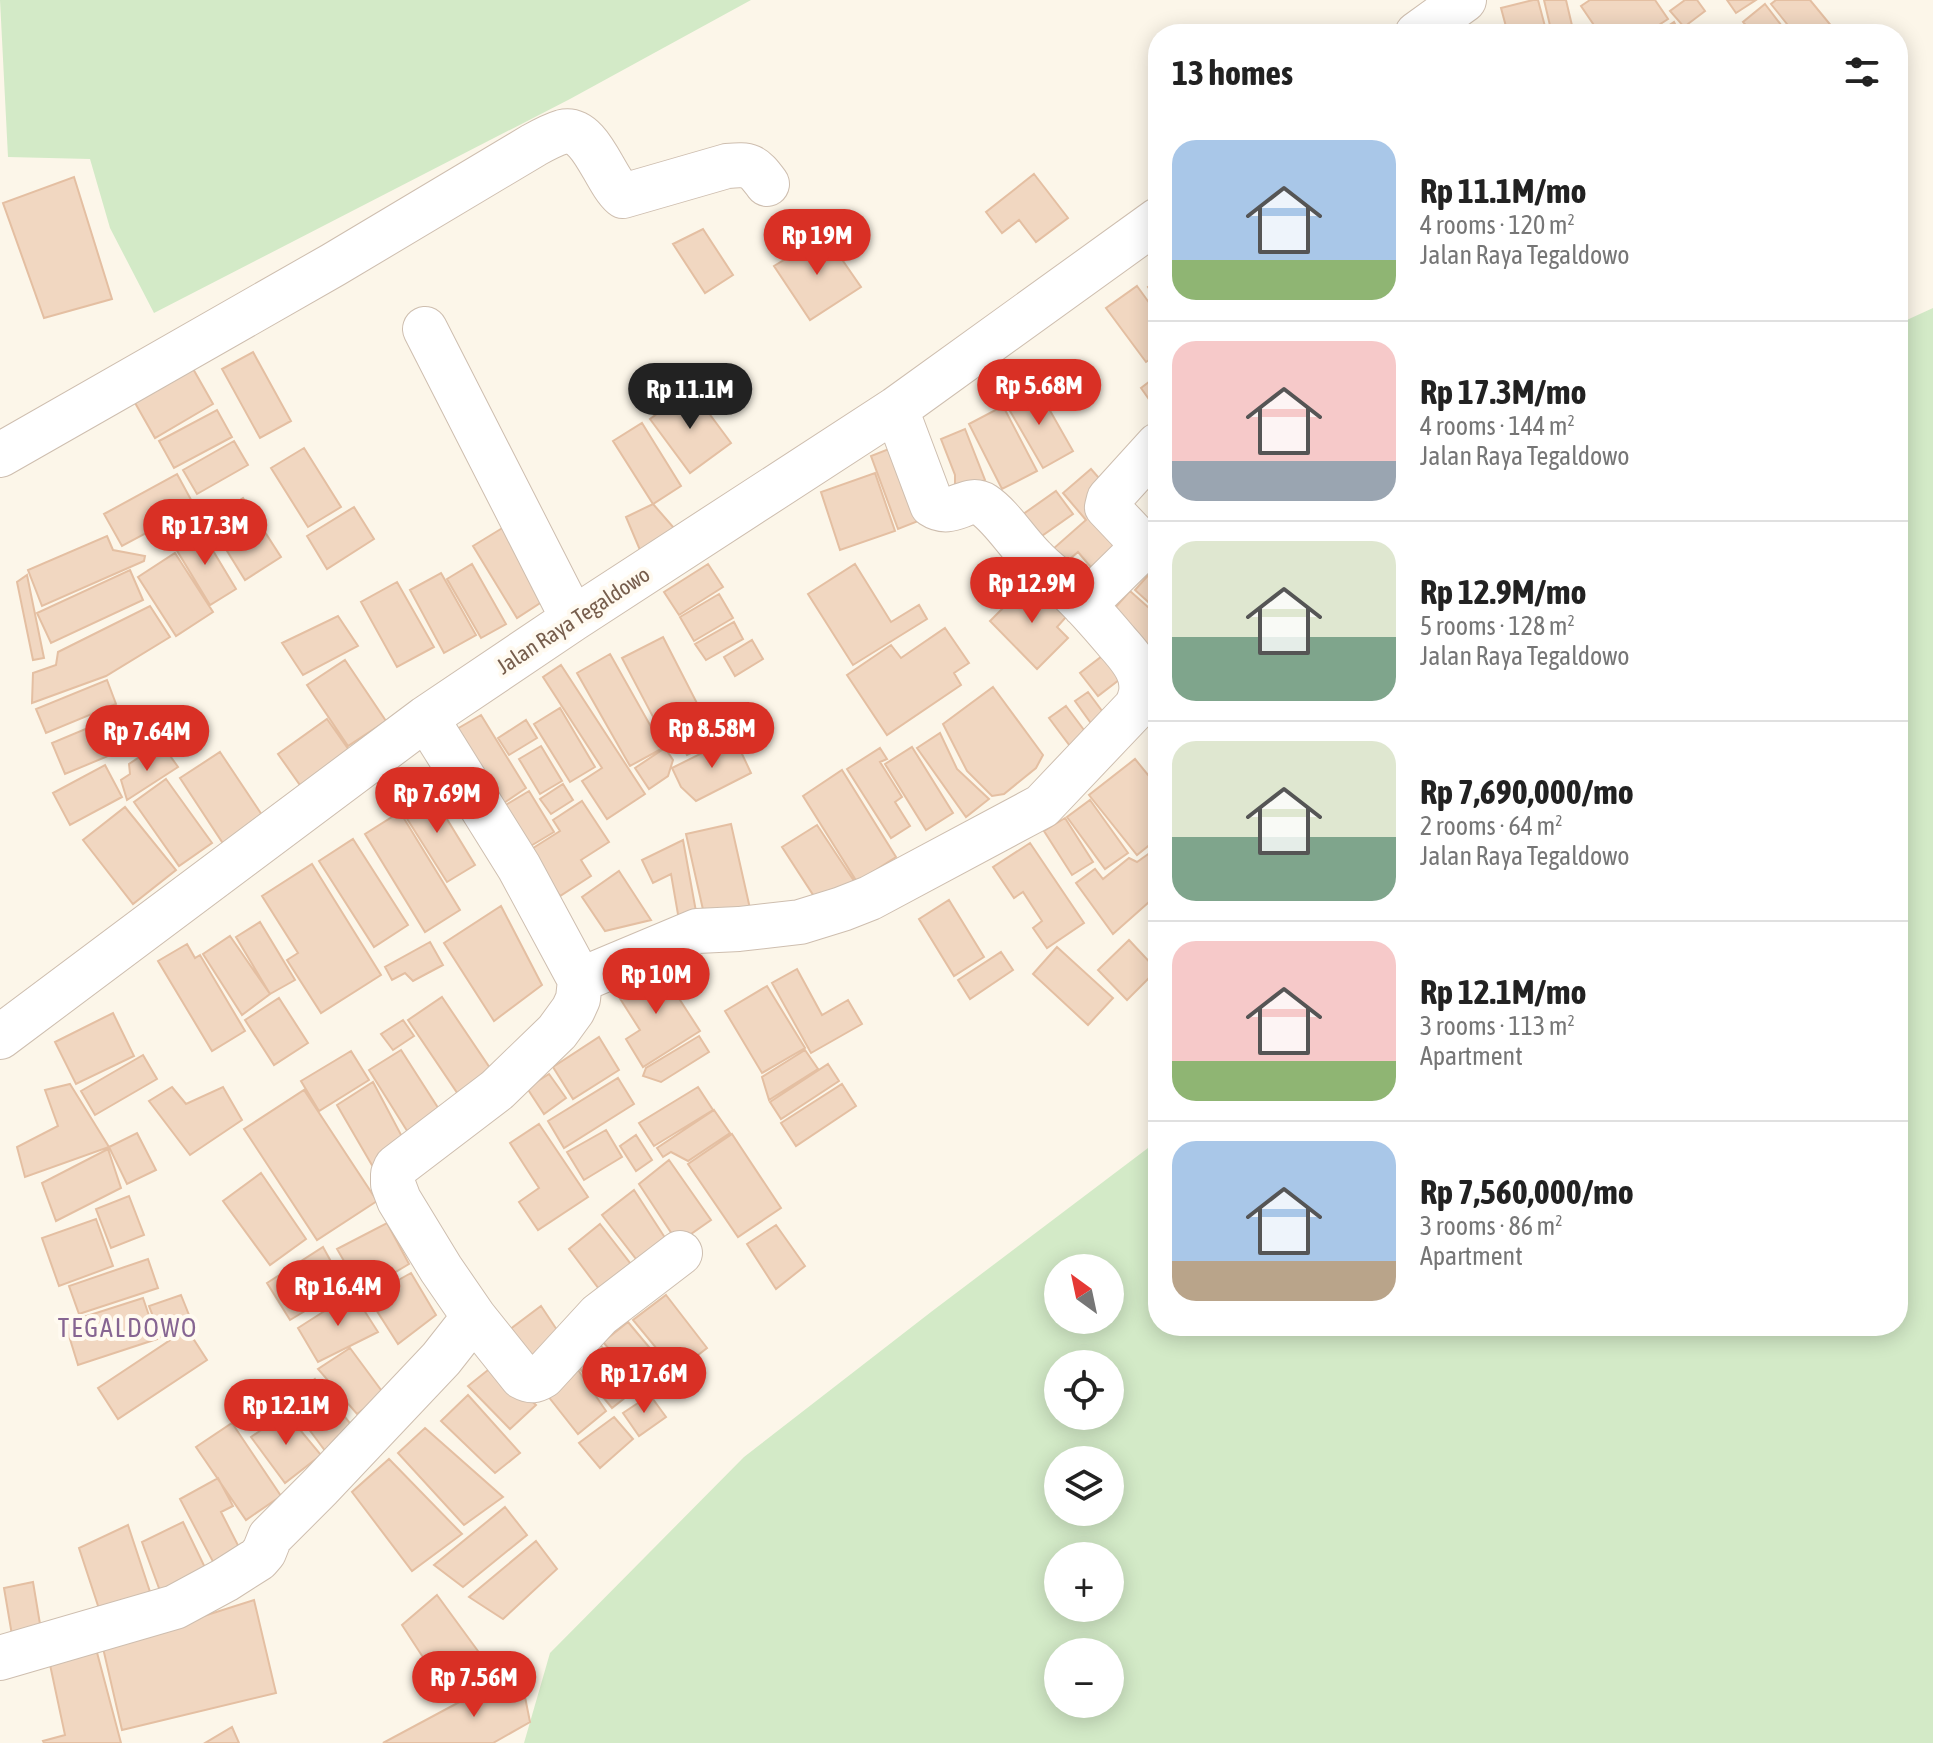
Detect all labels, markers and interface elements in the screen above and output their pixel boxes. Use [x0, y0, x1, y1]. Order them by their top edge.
icon: filters [1840, 50, 1884, 94]
text: 13 homes [1172, 53, 1293, 92]
text: Rp 11.1M/mo [1420, 171, 1587, 210]
icon: home [1236, 172, 1332, 268]
pin: Rp 19M [752, 209, 882, 277]
text: 4 rooms · 120 m² [1420, 210, 1575, 240]
text: Rp 19M [782, 220, 852, 250]
text: Jalan Raya Tegaldowo [1420, 240, 1630, 270]
pin: Rp 5.68M [956, 359, 1122, 427]
pin: Rp 11.1M [607, 363, 773, 431]
text: Rp 5.68M [995, 370, 1083, 400]
text: Rp 17.3M/mo [1420, 372, 1587, 411]
icon: home [1236, 373, 1332, 469]
text: Rp 11.1M [646, 374, 734, 404]
text: 4 rooms · 144 m² [1420, 411, 1575, 441]
text: Jalan Raya Tegaldowo [1420, 441, 1630, 471]
pin: Rp 17.3M [122, 499, 288, 567]
text: Rp 17.3M [161, 510, 249, 540]
pin: Rp 12.9M [949, 557, 1115, 625]
street label: Jalan Raya Tegaldowo [492, 561, 654, 679]
text: Rp 12.9M [988, 568, 1076, 598]
text: Rp 12.9M/mo [1420, 572, 1587, 611]
icon: home [1236, 573, 1332, 669]
text: 5 rooms · 128 m² [1420, 611, 1575, 641]
text: Jalan Raya Tegaldowo [1420, 641, 1630, 671]
pin: Rp 8.58M [629, 702, 795, 770]
pin: Rp 7.64M [64, 705, 230, 773]
text: Rp 8.58M [668, 713, 756, 743]
text: Rp 7.64M [103, 716, 191, 746]
pin: Rp 7.69M [354, 767, 520, 835]
text: Rp 7,690,000/mo [1420, 772, 1634, 811]
icon: home [1236, 773, 1332, 869]
text: Rp 7.69M [393, 778, 481, 808]
text: 2 rooms · 64 m² [1420, 811, 1562, 841]
text: Jalan Raya Tegaldowo [1420, 841, 1630, 871]
pin: Rp 10M [591, 948, 721, 1016]
text: Rp 10M [621, 959, 691, 989]
text: Rp 12.1M/mo [1420, 972, 1587, 1011]
icon: home [1236, 973, 1332, 1069]
text: 3 rooms · 113 m² [1420, 1011, 1575, 1041]
text: Apartment [1420, 1041, 1523, 1071]
text: Rp 7,560,000/mo [1420, 1172, 1634, 1211]
icon: home [1236, 1173, 1332, 1269]
text: 3 rooms · 86 m² [1420, 1211, 1562, 1241]
text: Apartment [1420, 1241, 1523, 1271]
north arrow [1044, 1254, 1124, 1334]
map controls [1044, 1254, 1124, 1718]
pin: Rp 16.4M [255, 1260, 421, 1328]
text: Rp 16.4M [294, 1271, 382, 1301]
district label: TEGALDOWO [58, 1313, 198, 1343]
pin: Rp 17.6M [561, 1347, 727, 1415]
button: locate [1044, 1350, 1124, 1430]
text: Rp 17.6M [600, 1358, 688, 1388]
pin: Rp 12.1M [203, 1379, 369, 1447]
text: Rp 12.1M [242, 1390, 330, 1420]
button: layers [1044, 1446, 1124, 1526]
button: + [1044, 1542, 1124, 1622]
button: − [1044, 1638, 1124, 1718]
pin: Rp 7.56M [391, 1651, 557, 1719]
text: Rp 7.56M [430, 1662, 518, 1692]

